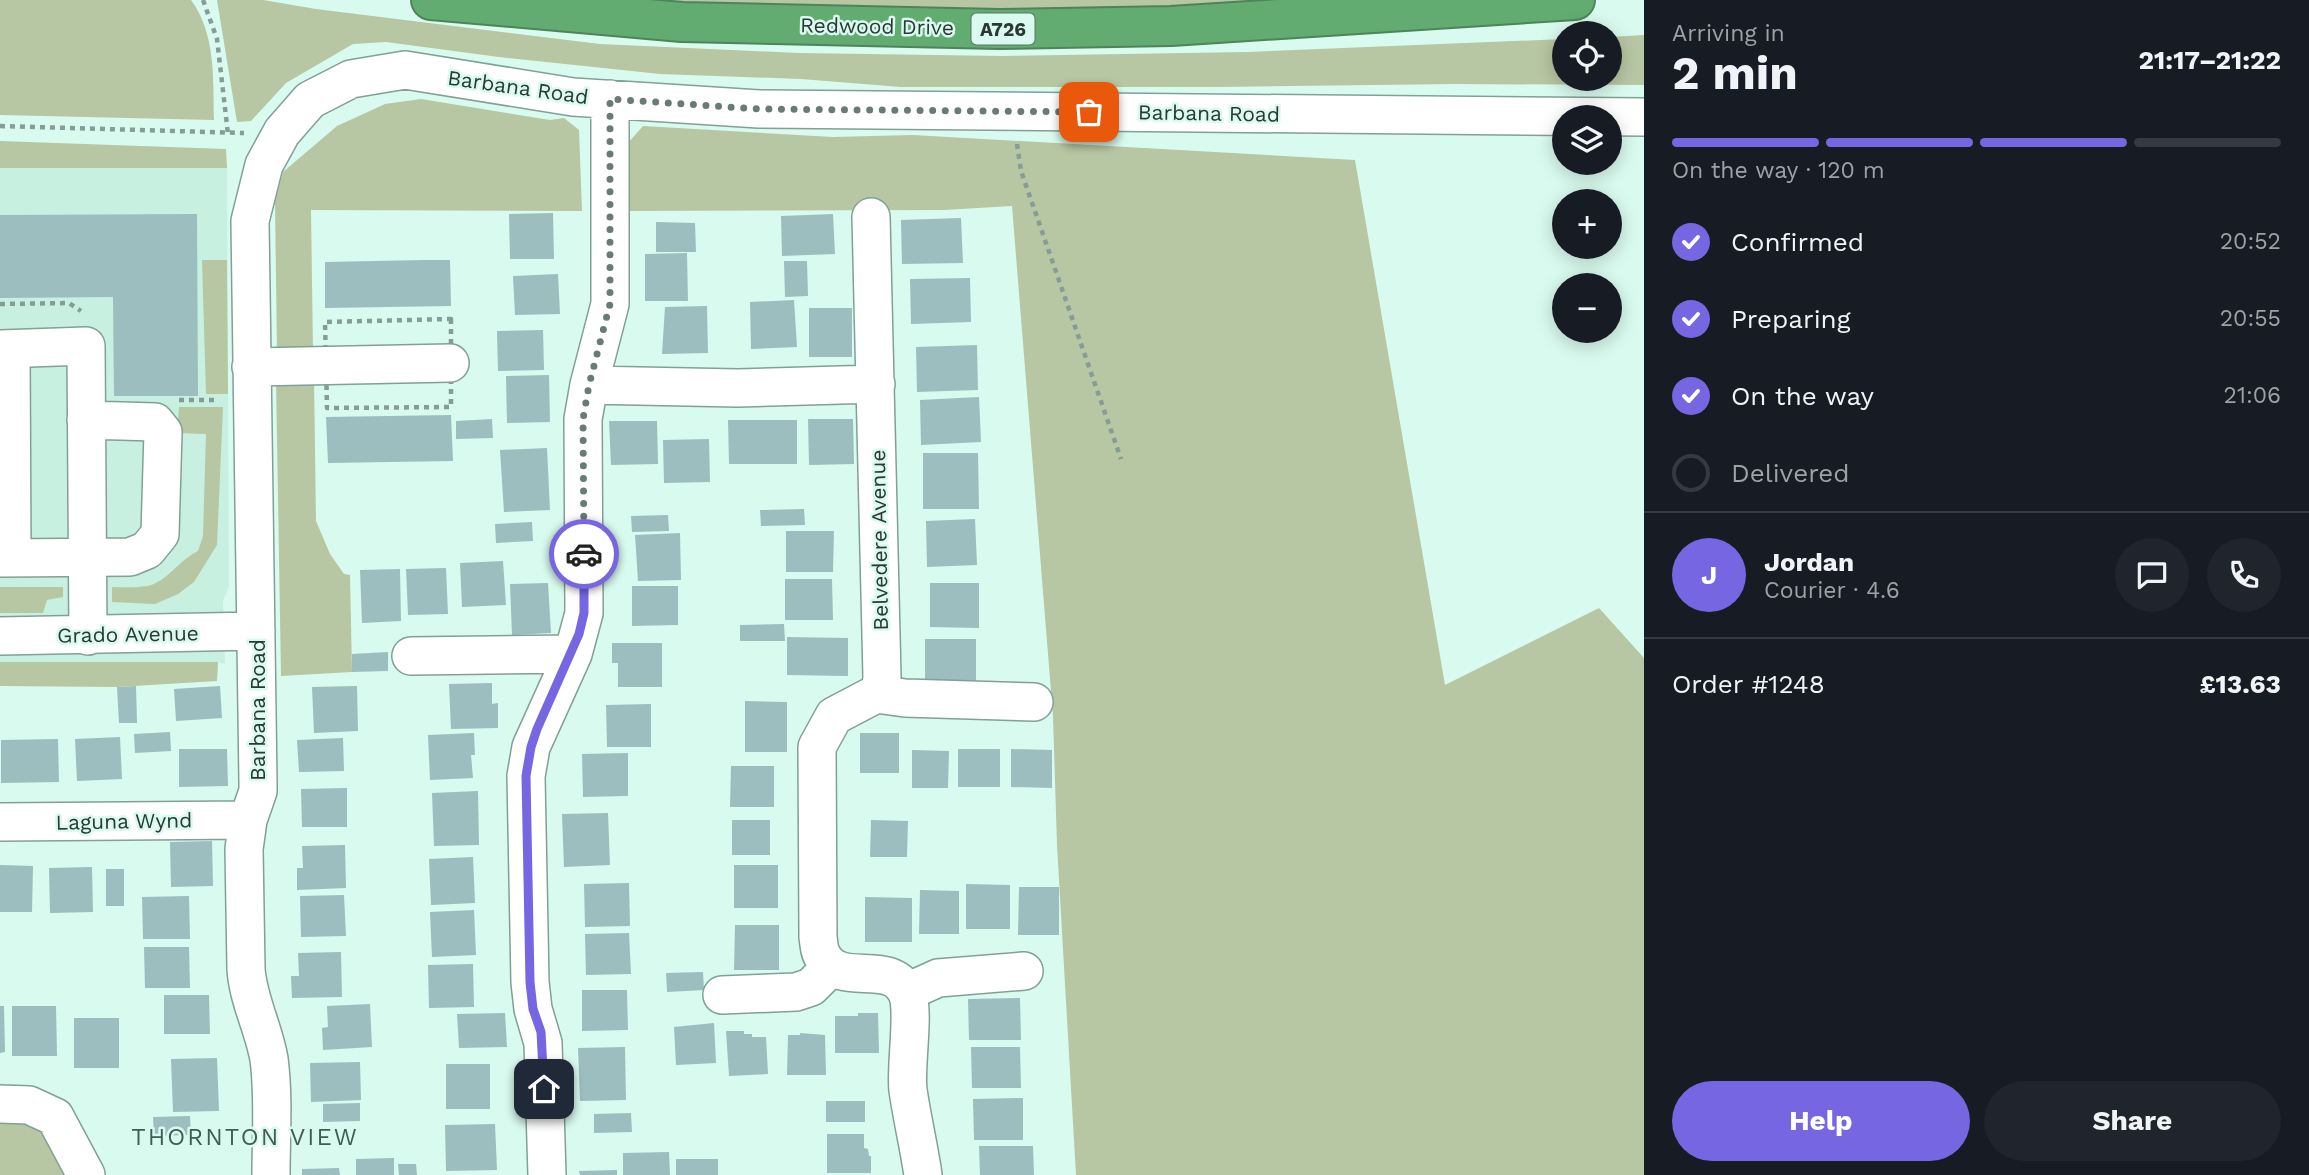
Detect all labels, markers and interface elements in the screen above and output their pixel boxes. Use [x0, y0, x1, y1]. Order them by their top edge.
street label: Redwood Drive [800, 12, 954, 40]
road number: A726 [972, 14, 1034, 44]
text: Arriving in [1672, 20, 1785, 47]
map controls [1552, 21, 1622, 343]
button: locate [1552, 21, 1622, 91]
text: 21:17–21:22 [2139, 45, 2281, 75]
text: 2 min [1672, 46, 1798, 100]
street label: Barbana Road [446, 65, 590, 109]
pin [1059, 82, 1119, 142]
icon: bag [1070, 93, 1108, 131]
street label: Barbana Road [1138, 99, 1280, 127]
button: layers [1552, 105, 1622, 175]
text: On the way · 120 m [1672, 157, 1885, 184]
button: + [1552, 189, 1622, 259]
icon: check [1672, 223, 1710, 261]
text: Confirmed [1731, 227, 1864, 257]
text: 20:52 [2220, 228, 2281, 255]
button: − [1552, 273, 1622, 343]
icon: check [1672, 300, 1710, 338]
text: Preparing [1731, 304, 1851, 334]
text: 20:55 [2220, 305, 2281, 332]
icon: check [1672, 377, 1710, 415]
text: On the way [1731, 381, 1874, 411]
text: 21:06 [2224, 382, 2281, 409]
street label: Belvedere Avenue [865, 449, 893, 631]
text: Delivered [1731, 458, 1850, 488]
courier [549, 519, 619, 589]
icon: car [565, 535, 603, 573]
button: chat [2115, 538, 2189, 612]
button: phone [2207, 538, 2281, 612]
text: Jordan [1764, 547, 1854, 577]
text: J [1701, 560, 1717, 590]
text: Courier · 4.6 [1764, 577, 1900, 604]
street label: Grado Avenue [57, 620, 199, 648]
street label: Barbana Road [245, 639, 270, 781]
text: Order #1248 [1672, 669, 1825, 699]
text: £13.63 [2199, 669, 2281, 699]
street label: Laguna Wynd [55, 807, 193, 835]
pin [514, 1059, 574, 1119]
icon: home [525, 1070, 563, 1108]
button: Help [1672, 1081, 1970, 1161]
button: Share [1984, 1081, 2281, 1161]
district label: THORNTON VIEW [131, 1123, 359, 1151]

